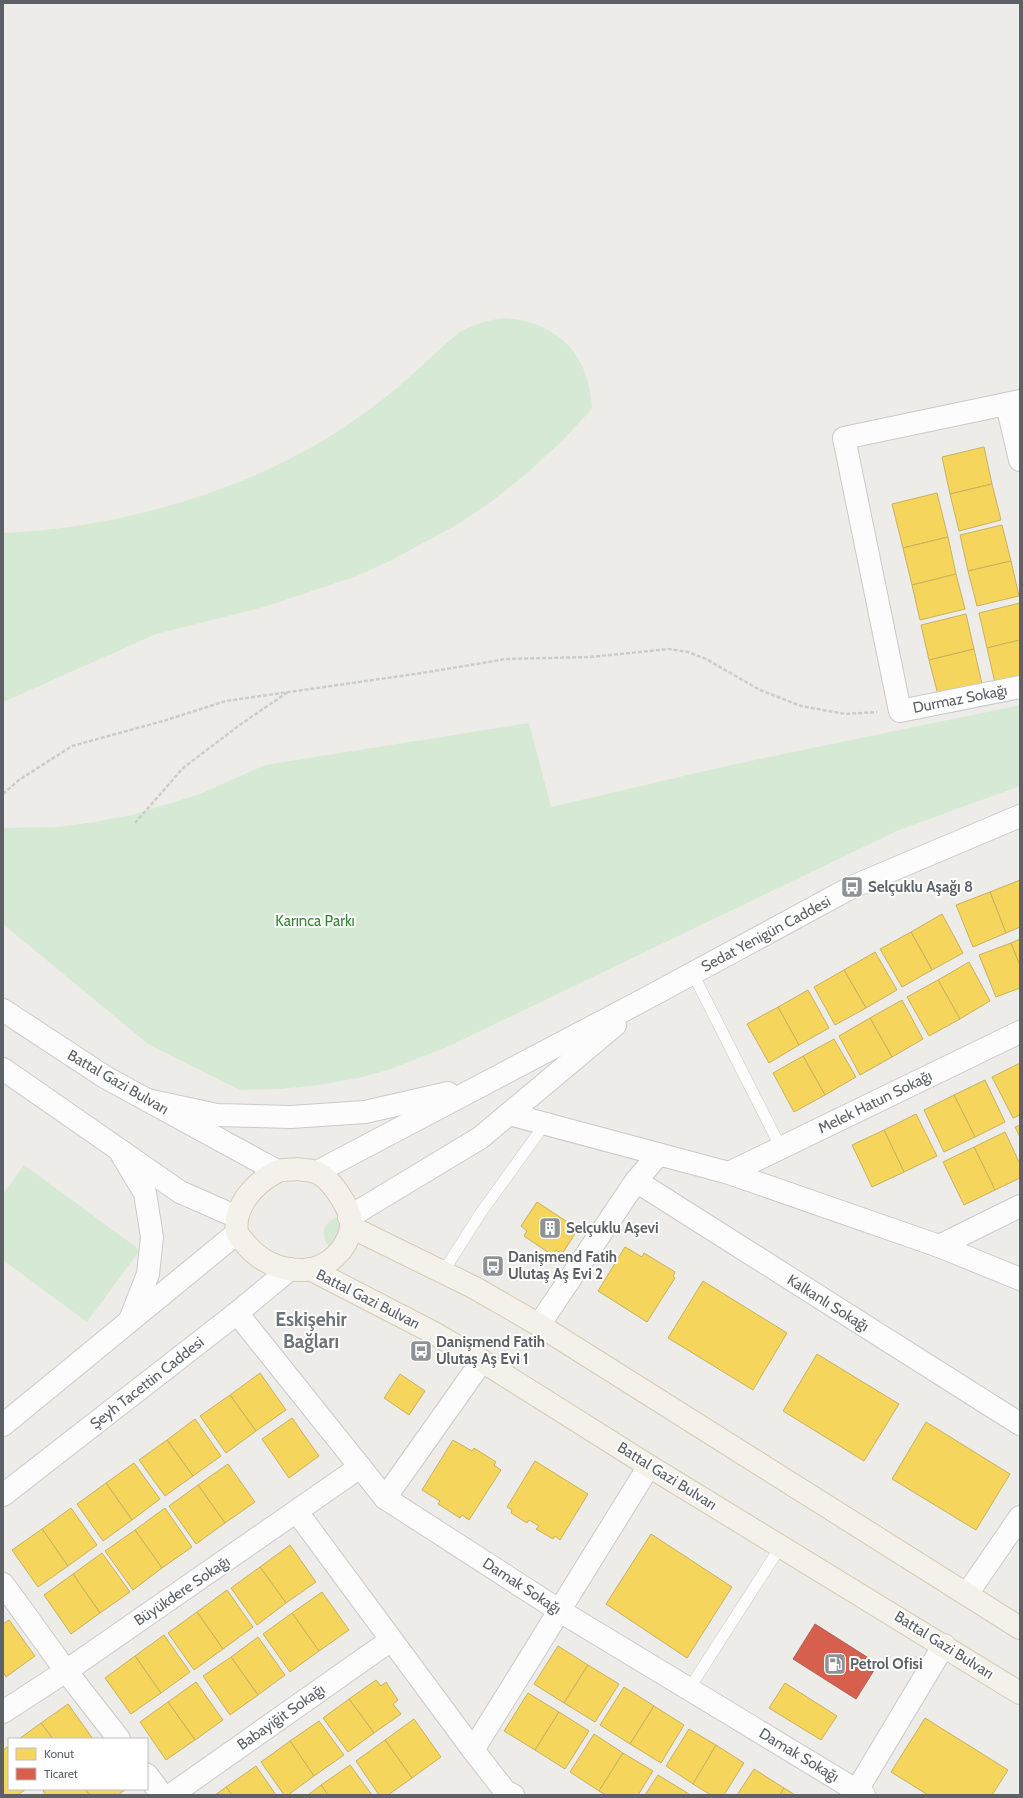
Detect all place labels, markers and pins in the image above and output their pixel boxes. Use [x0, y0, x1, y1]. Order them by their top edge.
bus stop icon: Selçuklu Aşağı 8 [839, 874, 865, 900]
place label: Selçuklu Aşağı 8 [868, 878, 973, 896]
building icon: Selçuklu Aşevi [537, 1215, 563, 1241]
place label: Selçuklu Aşevi [566, 1219, 659, 1237]
place label: Danişmend Fatih Ulutaş Aş Evi 2 [508, 1248, 617, 1283]
bus stop icon: Danişmend Fatih Ulutaş Aş Evi 2 [480, 1253, 506, 1279]
place label: Danişmend Fatih Ulutaş Aş Evi 1 [436, 1333, 545, 1368]
bus stop icon: Danişmend Fatih Ulutaş Aş Evi 1 [408, 1338, 434, 1364]
fuel station icon: Petrol Ofisi [822, 1651, 848, 1677]
place label: Petrol Ofisi [850, 1655, 922, 1673]

